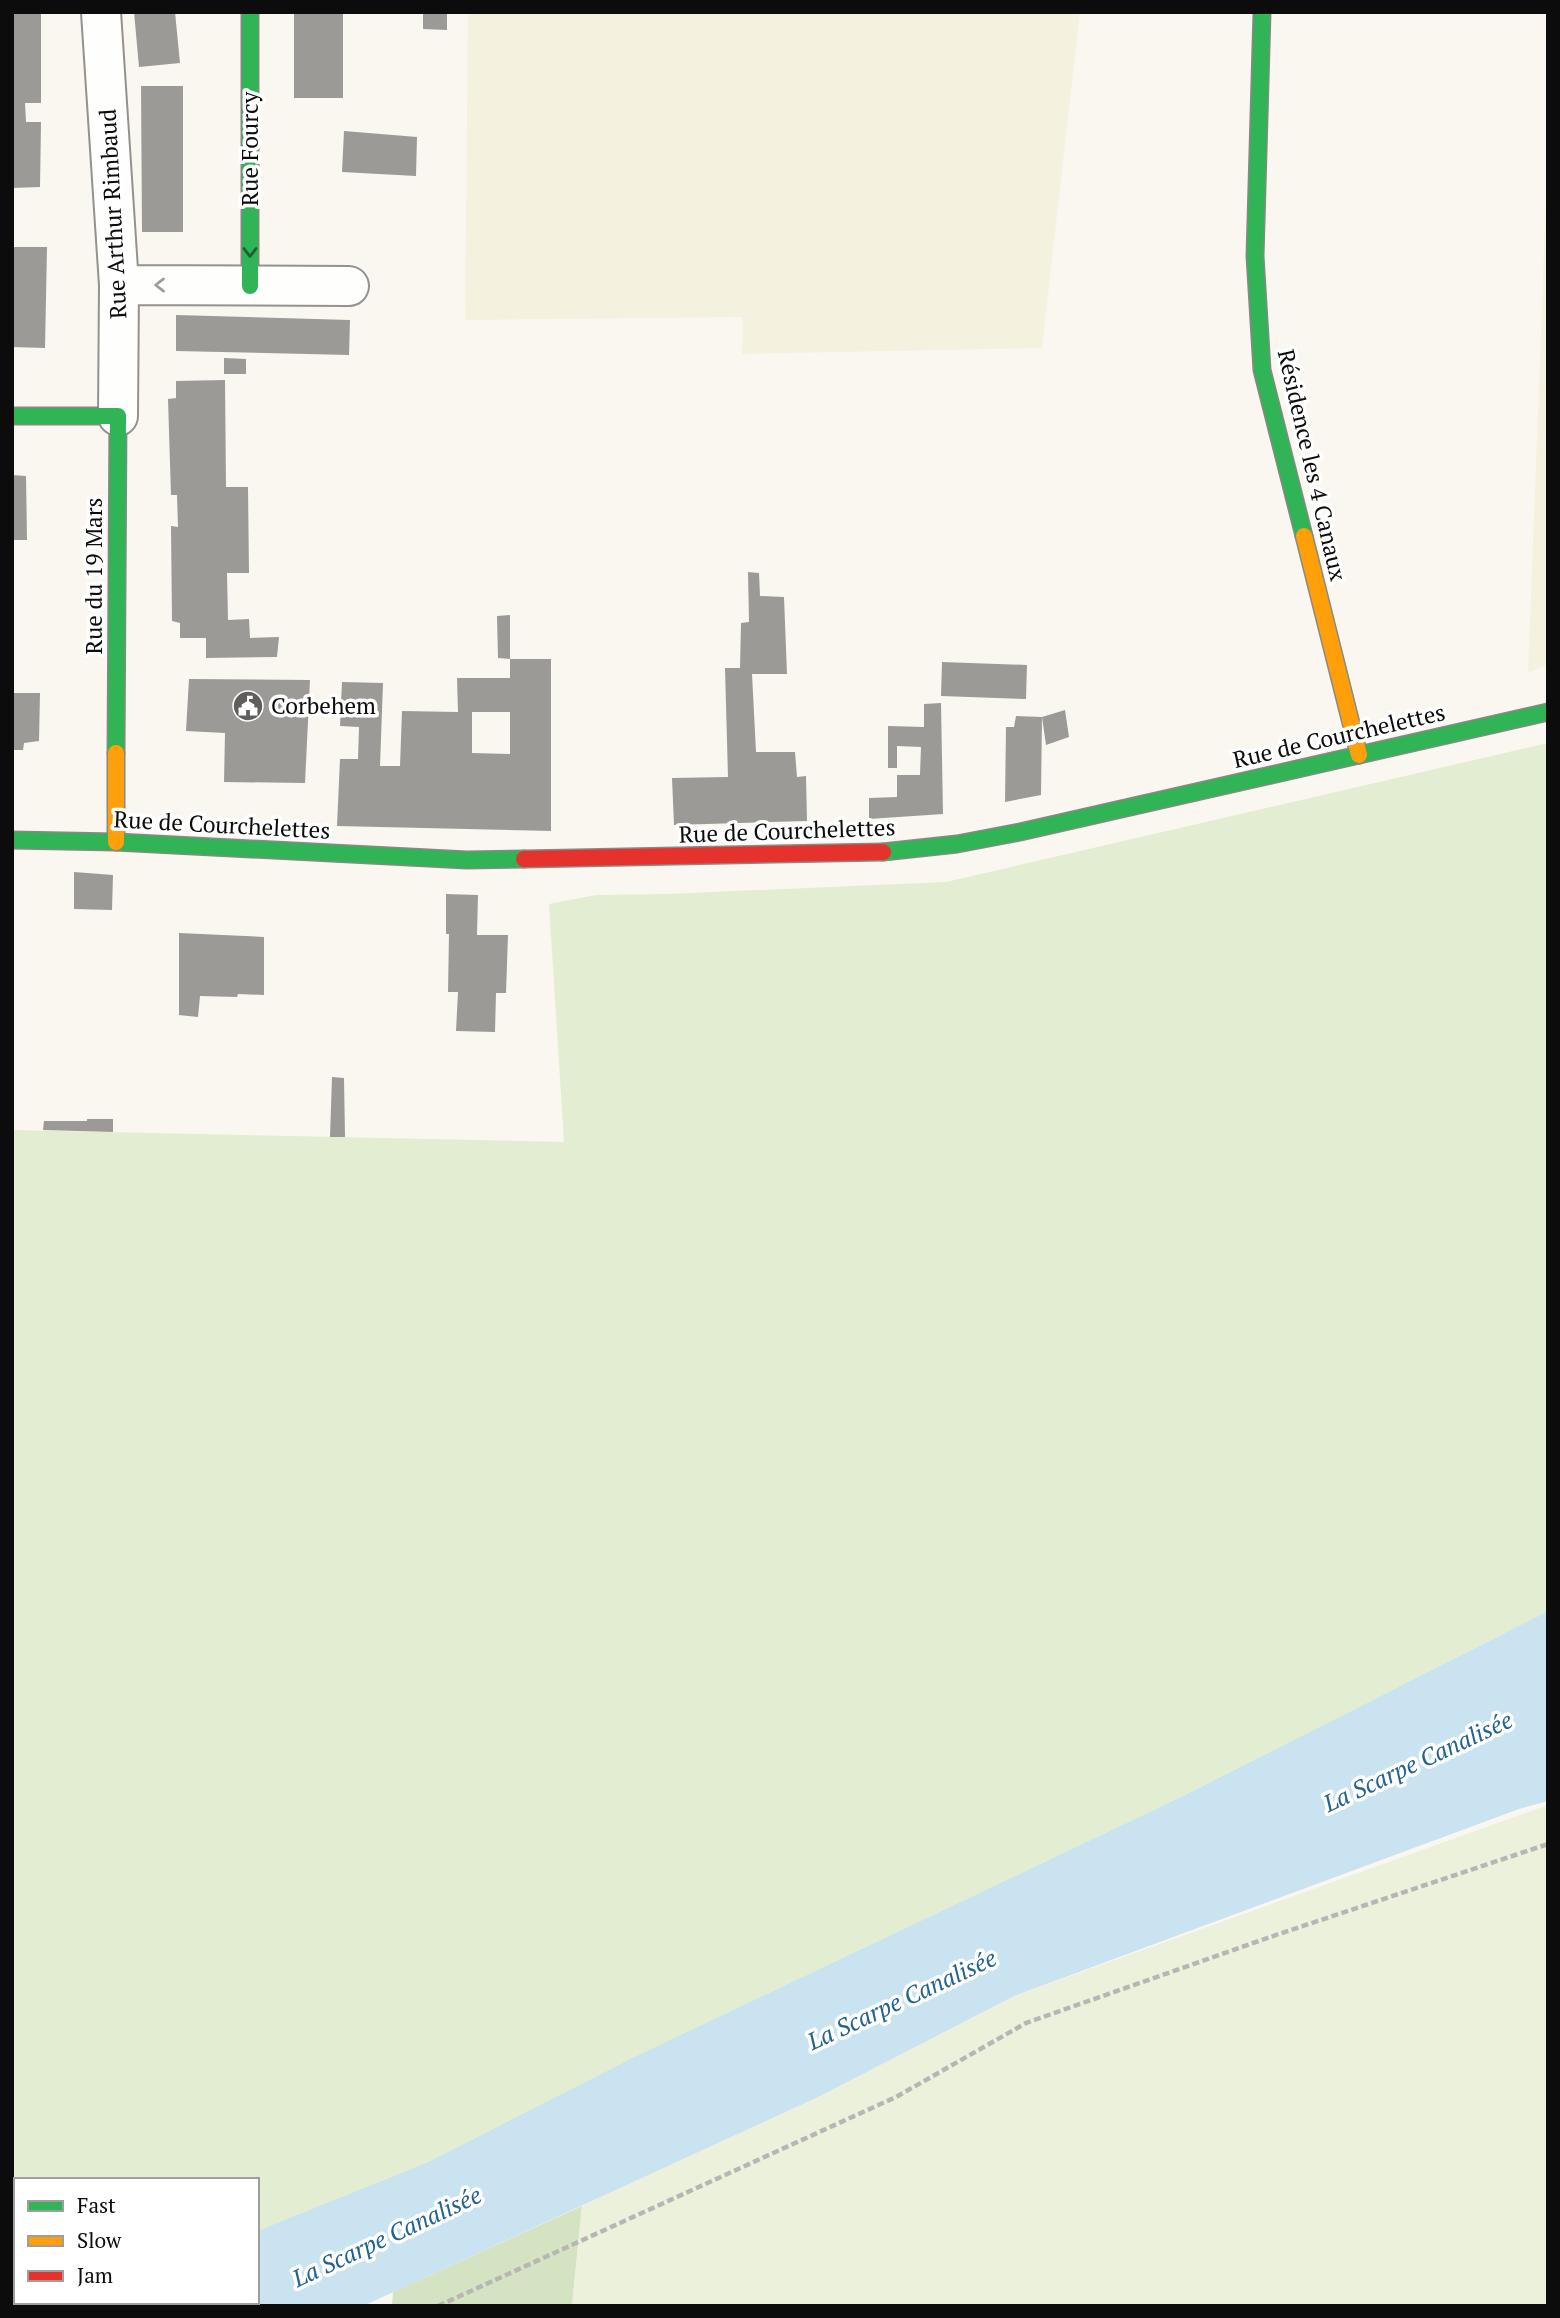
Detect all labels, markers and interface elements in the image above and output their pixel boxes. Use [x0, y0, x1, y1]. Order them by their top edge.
street label: Rue Fourcy [234, 91, 265, 206]
street label: Rue Arthur Rimbaud [92, 108, 133, 320]
one-way arrow [242, 247, 258, 258]
one-way arrow [154, 277, 165, 293]
street label: Résidence les 4 Canaux [1271, 346, 1354, 584]
street label: Rue du 19 Mars [78, 497, 109, 655]
public building icon: Corbehem [231, 689, 265, 723]
place label: Corbehem [271, 690, 376, 721]
street label: Rue de Courchelettes [1230, 696, 1448, 775]
street label: Rue de Courchelettes [113, 803, 331, 846]
street label: Rue de Courchelettes [678, 811, 896, 850]
water label: La Scarpe Canalisée [1317, 1703, 1517, 1819]
water label: La Scarpe Canalisée [801, 1941, 1001, 2057]
legend [14, 2178, 259, 2304]
water label: La Scarpe Canalisée [286, 2178, 486, 2294]
text: Fast [77, 2191, 116, 2219]
text: Slow [77, 2226, 122, 2254]
text: Jam [77, 2261, 113, 2289]

